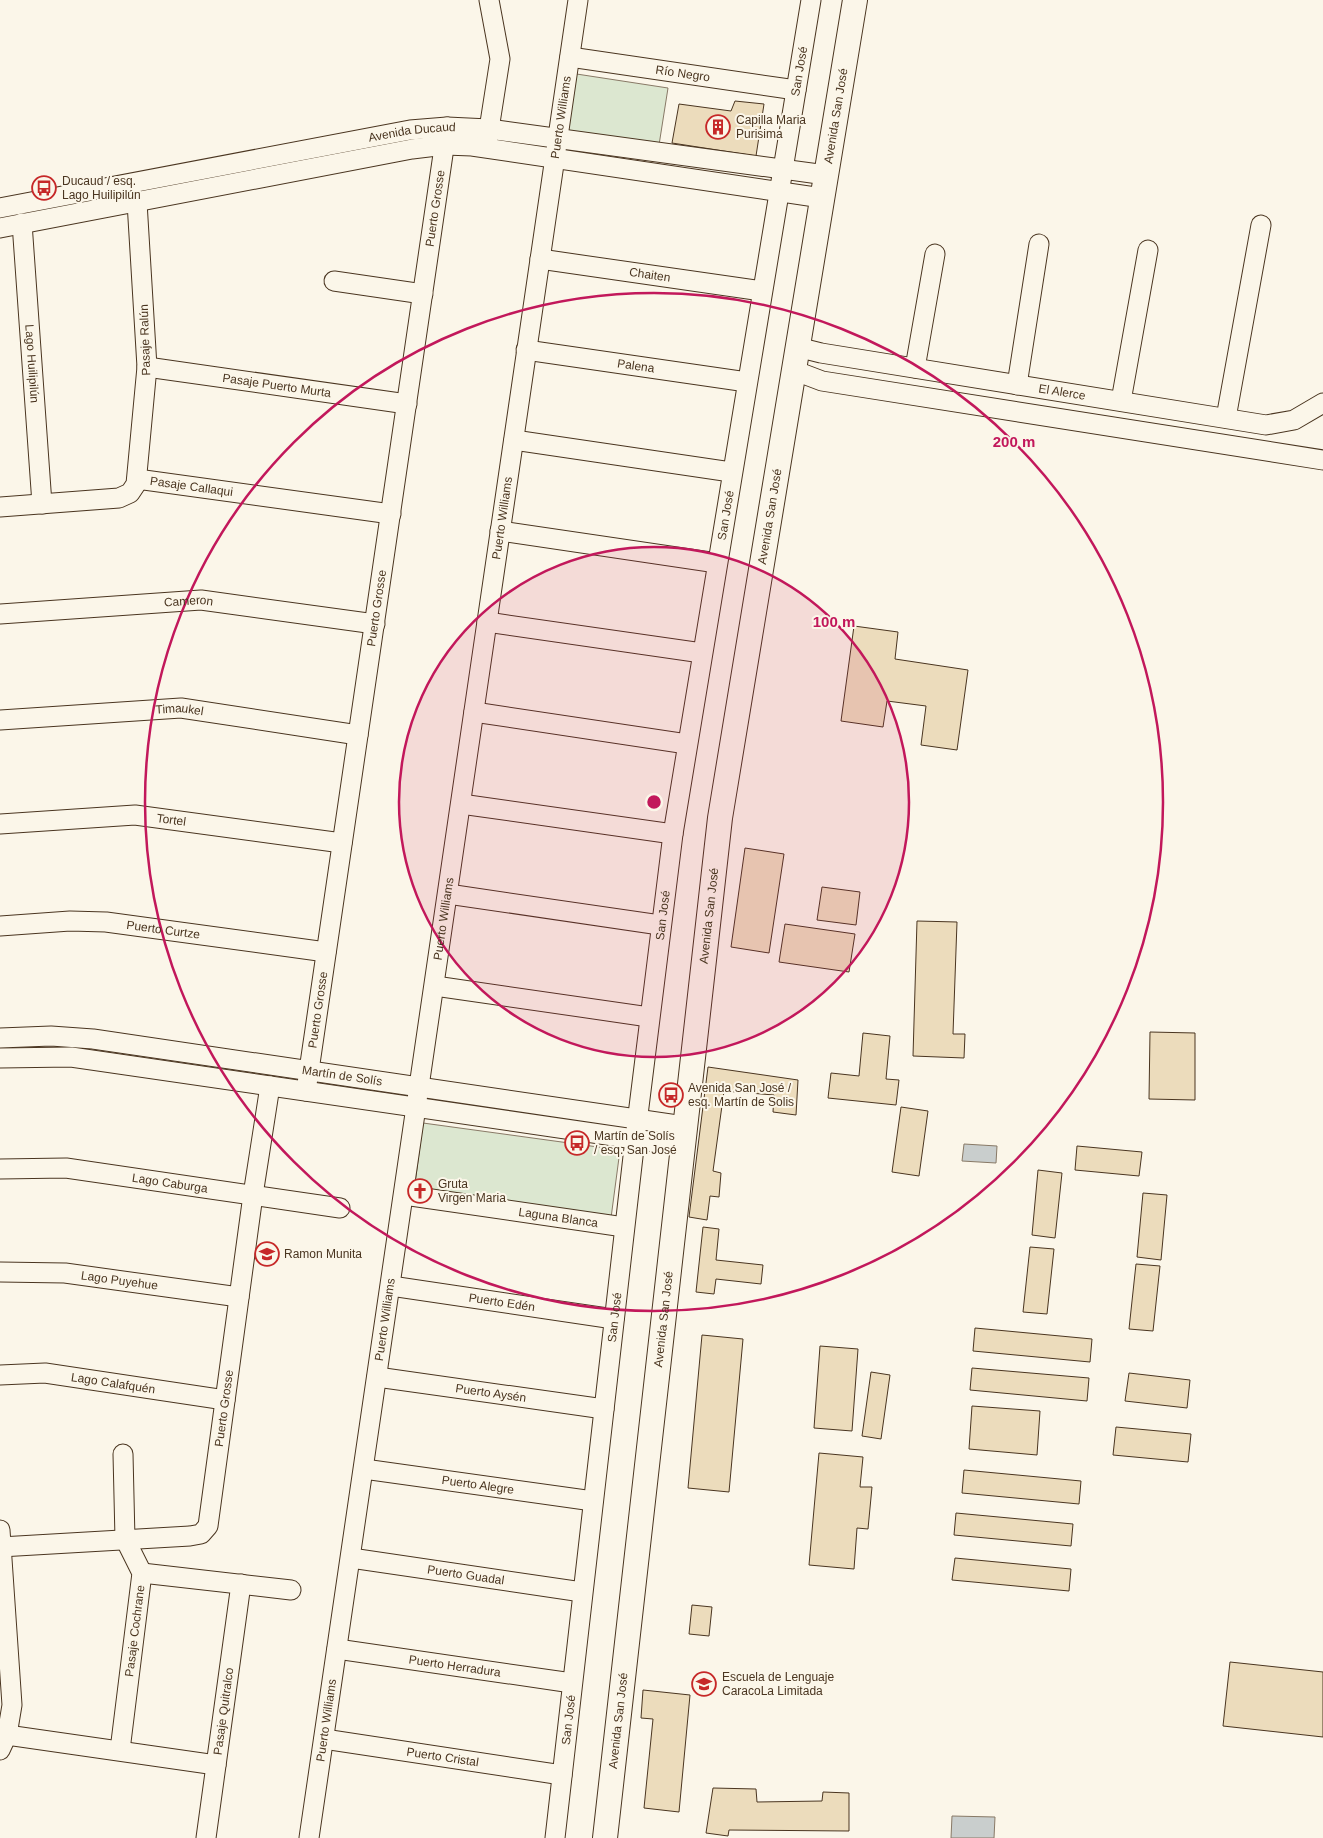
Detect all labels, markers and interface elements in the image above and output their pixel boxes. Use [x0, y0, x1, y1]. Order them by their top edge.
street label: San José [788, 45, 810, 97]
street label: Río Negro [655, 63, 711, 84]
street label: Avenida San José [821, 67, 851, 165]
street label: Puerto Williams [548, 75, 574, 160]
place label: Capilla Maria Purisima [736, 113, 806, 141]
building icon: Capilla Maria Purisima [705, 114, 731, 140]
street label: Avenida Ducaud [367, 120, 456, 145]
street label: Puerto Grosse [423, 169, 448, 248]
place label: Ducaud / esq. Lago Huilipilún [62, 174, 141, 202]
bus stop icon: Ducaud / esq. Lago Huilipilún [31, 175, 57, 201]
street label: Chaiten [628, 265, 671, 285]
street label: Pasaje Ralún [137, 304, 153, 376]
street label: Lago Huilipilún [22, 324, 42, 403]
street label: Palena [616, 356, 656, 376]
street label: Pasaje Puerto Murta [221, 371, 332, 400]
street label: El Alerce [1038, 381, 1087, 403]
text: 200 m [993, 433, 1035, 450]
street label: Avenida San José [755, 467, 785, 565]
street label: Pasaje Callaqui [149, 474, 234, 499]
street label: Puerto Williams [489, 476, 515, 560]
street label: San José [715, 489, 737, 541]
street label: Puerto Grosse [364, 568, 389, 647]
street label: Cameron [163, 593, 214, 610]
text: 100 m [813, 613, 855, 630]
street label: Timaukel [155, 701, 205, 718]
centre of rings [645, 793, 663, 811]
street label: Tortel [156, 811, 187, 829]
street label: Avenida San José [697, 867, 721, 965]
street label: Puerto Williams [431, 876, 457, 961]
street label: San José [653, 889, 673, 941]
street label: Puerto Curtze [126, 918, 201, 942]
street label: Puerto Grosse [305, 970, 330, 1049]
street label: Martín de Solís [301, 1063, 383, 1088]
place label: Avenida San José / esq. Martín de Solis [688, 1081, 794, 1109]
bus stop icon: Avenida San José / esq. Martín de Solis [658, 1082, 684, 1108]
place label: Martín de Solís / esq. San José [594, 1129, 677, 1157]
bus stop icon: Martín de Solís / esq. San José [564, 1130, 590, 1156]
street label: Lago Caburga [131, 1171, 209, 1196]
place label: Gruta Virgen Maria [438, 1177, 506, 1205]
church icon: Gruta Virgen Maria [407, 1178, 433, 1204]
street label: Laguna Blanca [518, 1205, 599, 1230]
school or university icon: Ramon Munita [254, 1241, 280, 1267]
place label: Ramon Munita [284, 1247, 362, 1261]
street label: Lago Puyehue [80, 1268, 159, 1293]
street label: Avenida San José [651, 1270, 676, 1368]
street label: Puerto Williams [372, 1277, 398, 1362]
street label: Puerto Edén [468, 1291, 536, 1314]
street label: San José [605, 1291, 624, 1343]
street label: Puerto Grosse [212, 1369, 236, 1448]
street label: Lago Calafquén [70, 1370, 156, 1396]
street label: Puerto Aysén [455, 1381, 527, 1405]
street label: Puerto Alegre [441, 1473, 515, 1497]
street label: Puerto Guadal [426, 1562, 505, 1587]
street label: Pasaje Cochrane [122, 1584, 147, 1678]
street label: Puerto Herradura [408, 1652, 502, 1680]
street label: Pasaje Quitralco [211, 1666, 236, 1756]
place label: Escuela de Lenguaje CaracoLa Limitada [722, 1670, 834, 1698]
school or university icon: Escuela de Lenguaje CaracoLa Limitada [691, 1671, 717, 1697]
street label: Avenida San José [606, 1672, 631, 1770]
street label: Puerto Williams [313, 1678, 339, 1763]
street label: San José [559, 1694, 578, 1745]
street label: Puerto Cristal [406, 1745, 480, 1769]

